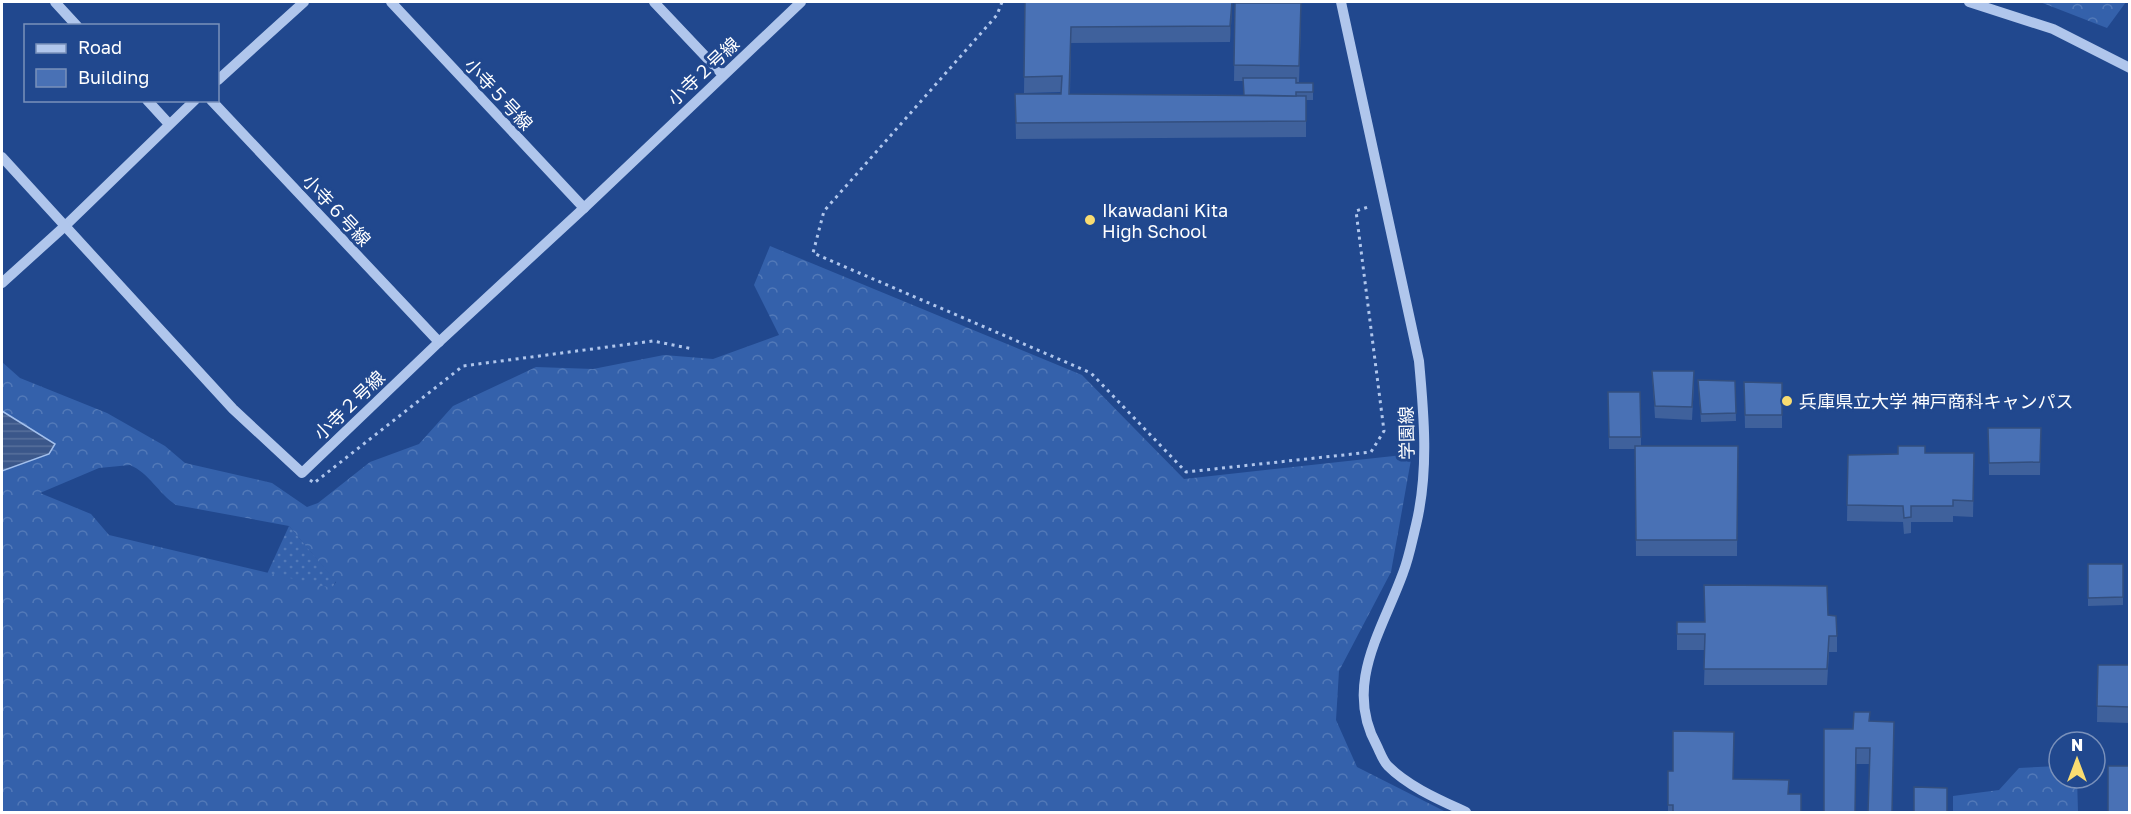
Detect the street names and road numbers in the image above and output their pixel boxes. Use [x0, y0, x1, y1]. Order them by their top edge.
street label: 小寺２号線 [663, 32, 743, 110]
street label: 小寺５号線 [460, 54, 538, 134]
street label: 小寺６号線 [298, 170, 376, 250]
street label: 小寺２号線 [309, 366, 389, 444]
street label: 学園線 [1395, 406, 1417, 460]

